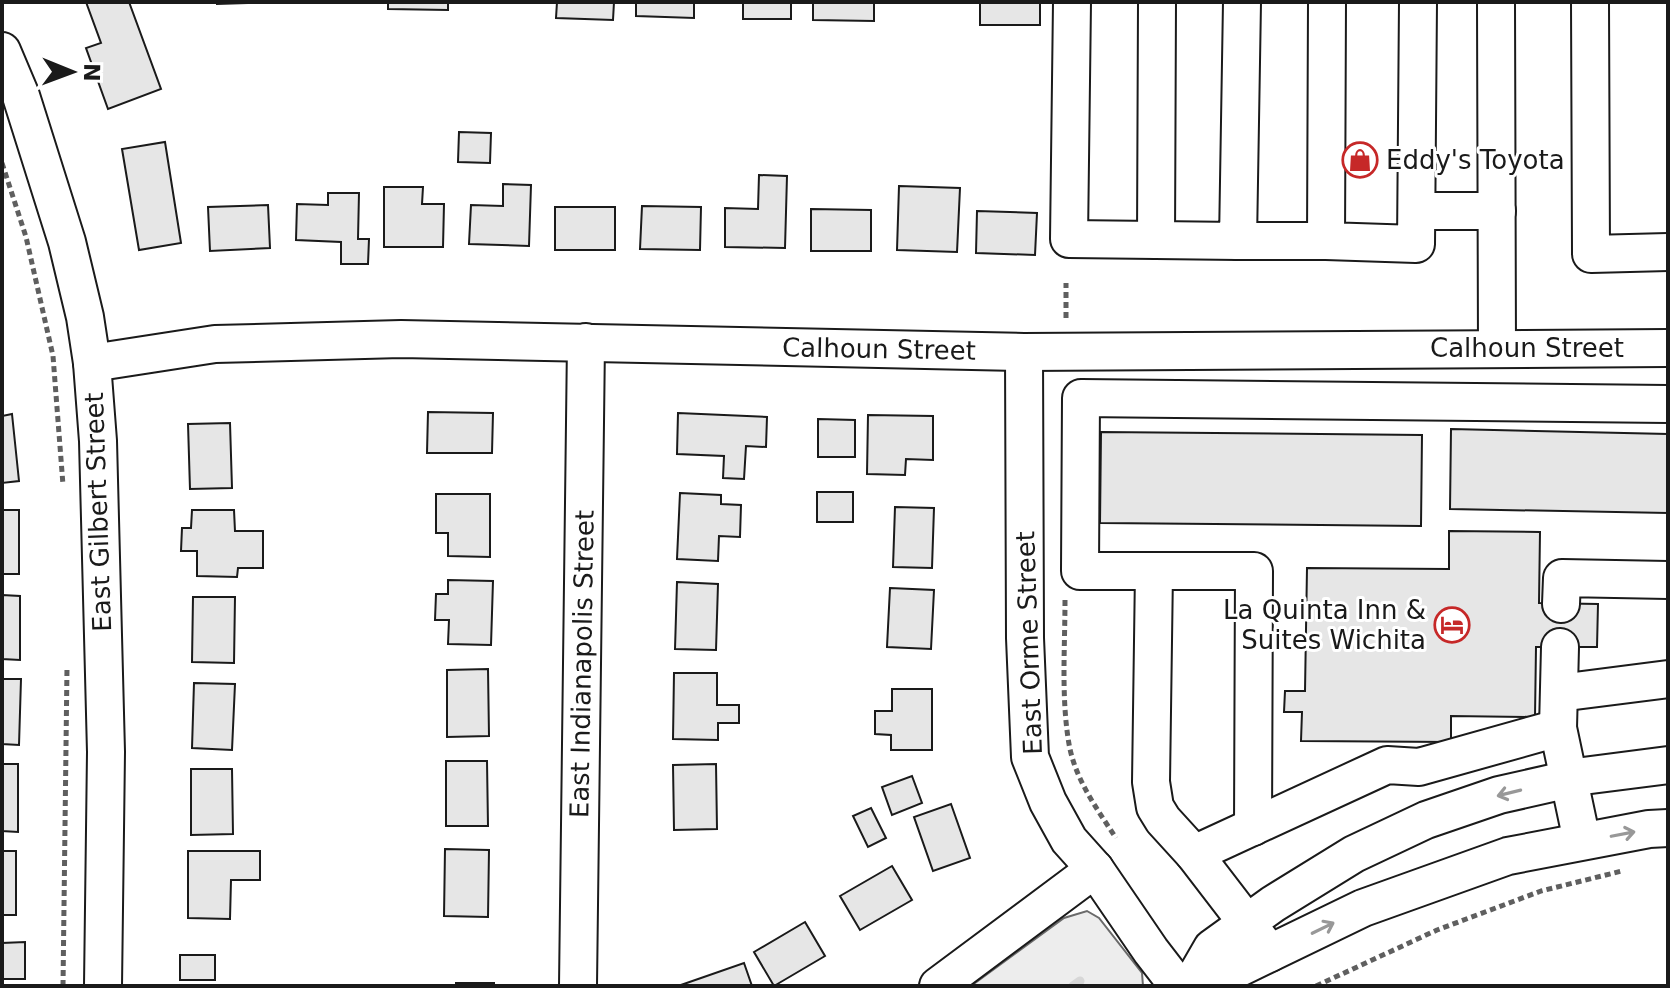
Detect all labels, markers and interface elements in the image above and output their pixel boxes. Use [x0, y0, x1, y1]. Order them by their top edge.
north arrow [32, 32, 112, 112]
text: N [79, 63, 104, 82]
shop icon: Eddy's Toyota [1341, 141, 1379, 179]
place label: Eddy's Toyota [1386, 145, 1565, 175]
street label: Calhoun Street [782, 332, 976, 366]
street label: Calhoun Street [1430, 333, 1624, 363]
street label: East Gilbert Street [79, 392, 117, 632]
street label: East Indianapolis Street [564, 510, 600, 818]
street label: East Orme Street [1010, 531, 1048, 755]
place label: La Quinta Inn & Suites Wichita [1223, 595, 1426, 655]
hotel icon: La Quinta Inn & Suites Wichita [1433, 606, 1471, 644]
one-way arrow [1496, 786, 1522, 801]
one-way arrow [1610, 825, 1635, 840]
one-way arrow [1310, 919, 1334, 935]

